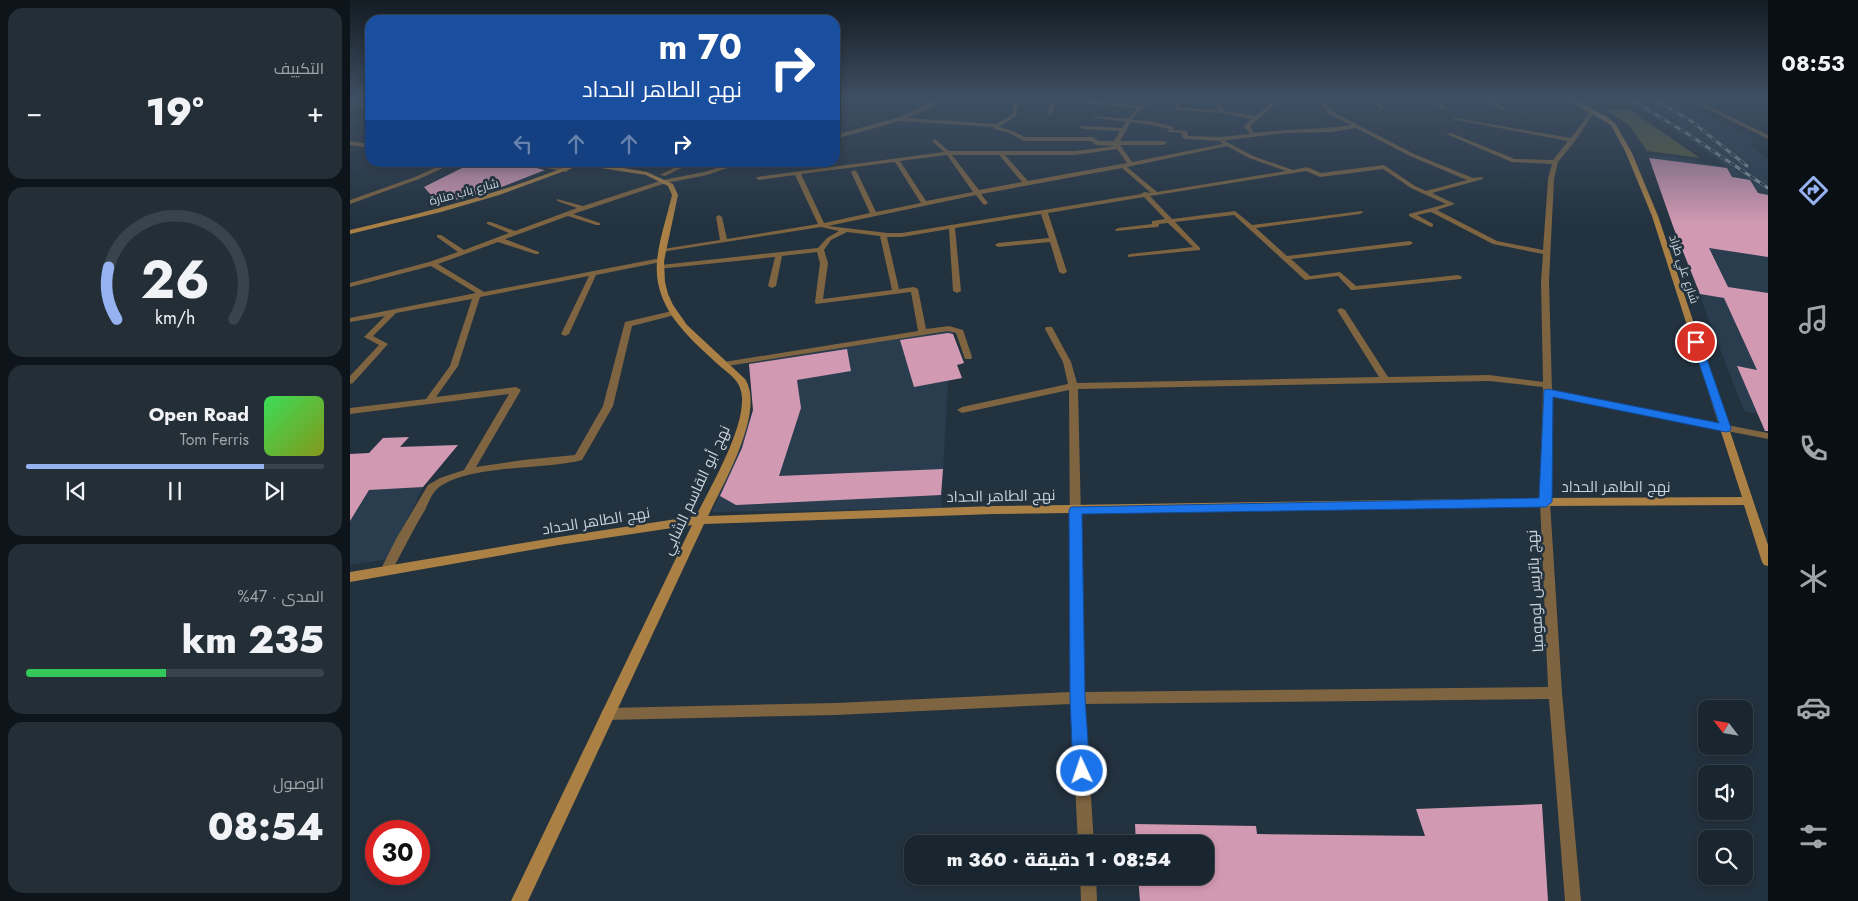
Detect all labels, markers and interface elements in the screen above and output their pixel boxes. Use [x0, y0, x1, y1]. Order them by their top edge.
text: 70 m [659, 22, 742, 72]
icon: right [760, 35, 825, 100]
text: 08:53 [1781, 47, 1845, 79]
text: التكييف [274, 57, 324, 80]
text: نهج الطاهر الحداد [582, 73, 742, 105]
text: 19° [146, 84, 204, 139]
text: − [26, 92, 43, 133]
text: + [307, 92, 324, 133]
icon: left [509, 130, 537, 158]
icon: ahead [562, 130, 590, 158]
icon: ahead [615, 130, 643, 158]
icon: right [668, 130, 696, 158]
icon: directions [1796, 173, 1831, 208]
street label: شارع باب منارة [427, 174, 501, 210]
street label: شارع علي طراد [1663, 232, 1704, 306]
text: 26 [141, 242, 209, 318]
icon: music [1796, 302, 1831, 337]
text: km/h [155, 305, 195, 331]
pin [1675, 321, 1717, 363]
icon: arrive [1682, 328, 1710, 356]
text: Open Road [149, 401, 249, 428]
street label: نهج أبو القاسم الشابي [656, 422, 737, 559]
text: Tom Ferris [180, 428, 249, 451]
icon: phone [1796, 431, 1831, 466]
street label: نهج الطاهر الحداد [1561, 476, 1671, 498]
icon: previous [62, 477, 90, 505]
icon: pause [161, 477, 189, 505]
icon: next [260, 477, 288, 505]
street label: نهج الطاهر الحداد [946, 484, 1056, 508]
street label: نهج الطاهر الحداد [540, 502, 652, 540]
street label: نهج باتريس لومومبا [1521, 529, 1549, 653]
icon: climate [1796, 561, 1831, 596]
text: المدى · 47% [237, 585, 324, 608]
text: 235 km [182, 612, 324, 667]
icon: car [1796, 690, 1831, 725]
north arrow [1698, 700, 1752, 755]
map controls [1698, 700, 1753, 885]
position arrow [1055, 744, 1107, 796]
button: sound [1698, 765, 1753, 820]
text: الوصول [273, 772, 324, 795]
text: 08:54 [208, 799, 324, 854]
icon: filters [1796, 819, 1831, 854]
speed limit sign: 30 [365, 820, 430, 885]
button: search [1698, 830, 1753, 885]
text: 08:54 · 1 دقيقة · 360 m [947, 846, 1171, 873]

